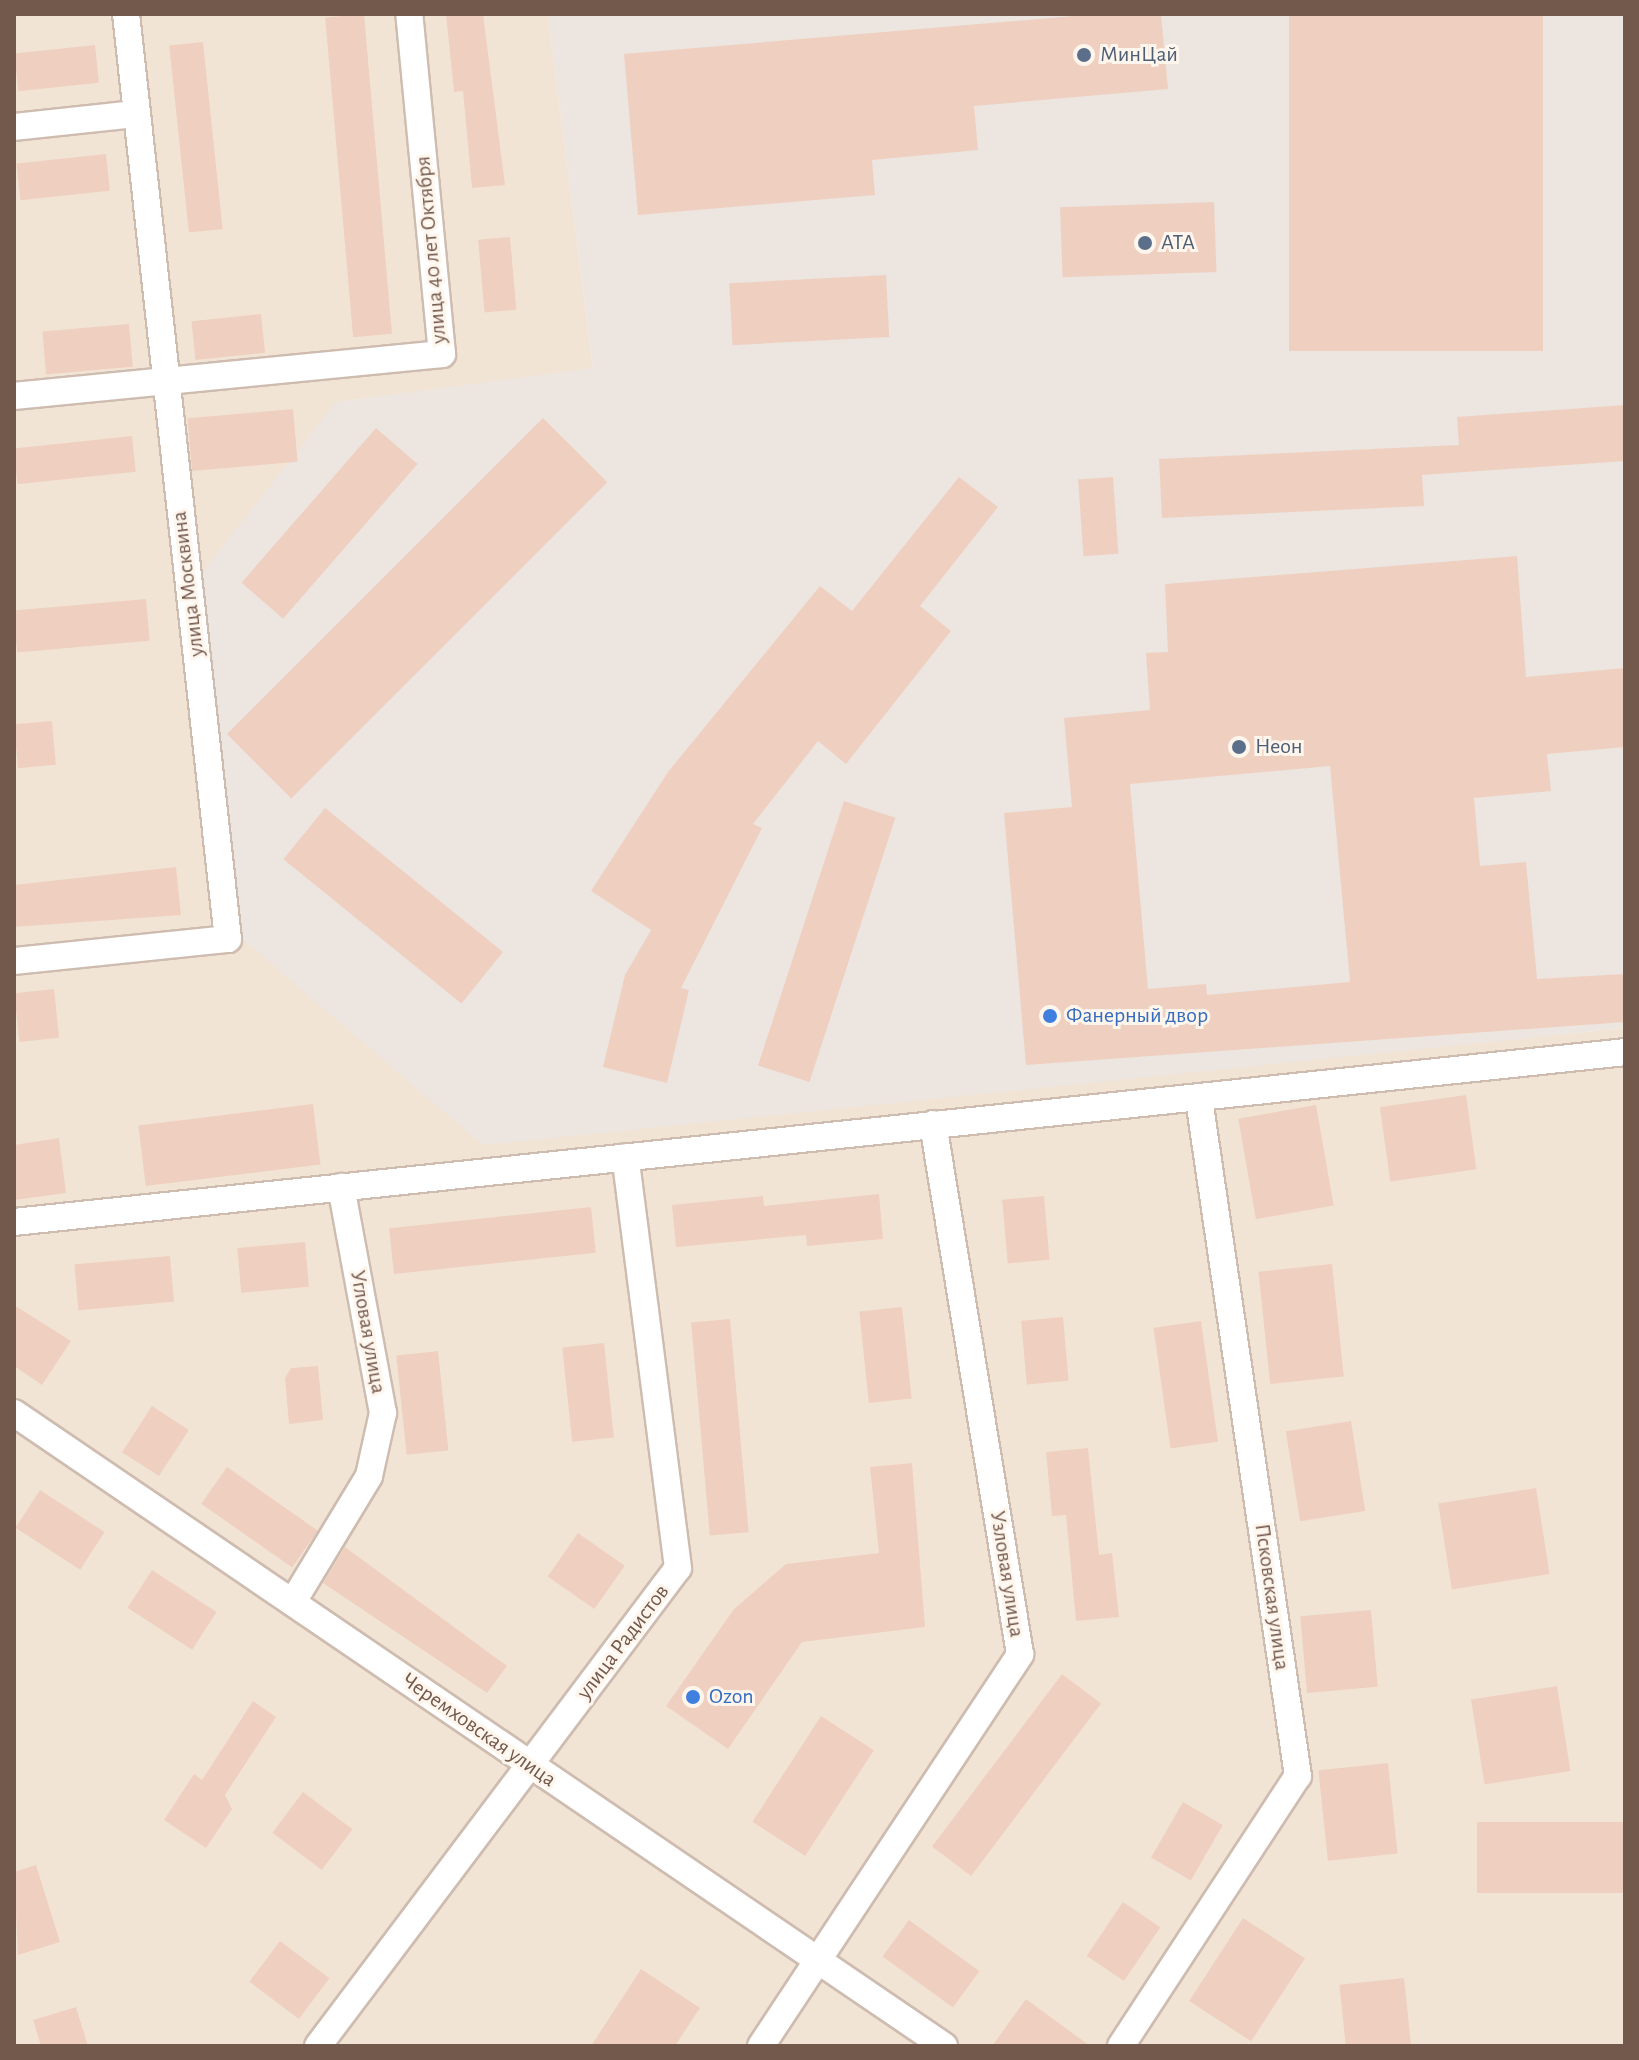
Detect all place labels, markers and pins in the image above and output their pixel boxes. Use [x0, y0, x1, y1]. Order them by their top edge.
place label: МинЦай [1100, 42, 1178, 68]
marker: МинЦай [1075, 46, 1093, 64]
place label: АТА [1161, 230, 1195, 256]
marker: АТА [1136, 234, 1154, 252]
place label: Неон [1255, 734, 1302, 760]
marker: Неон [1230, 738, 1248, 756]
place label: Фанерный двор [1066, 1003, 1208, 1029]
marker: Фанерный двор [1041, 1007, 1059, 1025]
place label: Ozon [709, 1684, 754, 1710]
marker: Ozon [684, 1688, 702, 1706]

